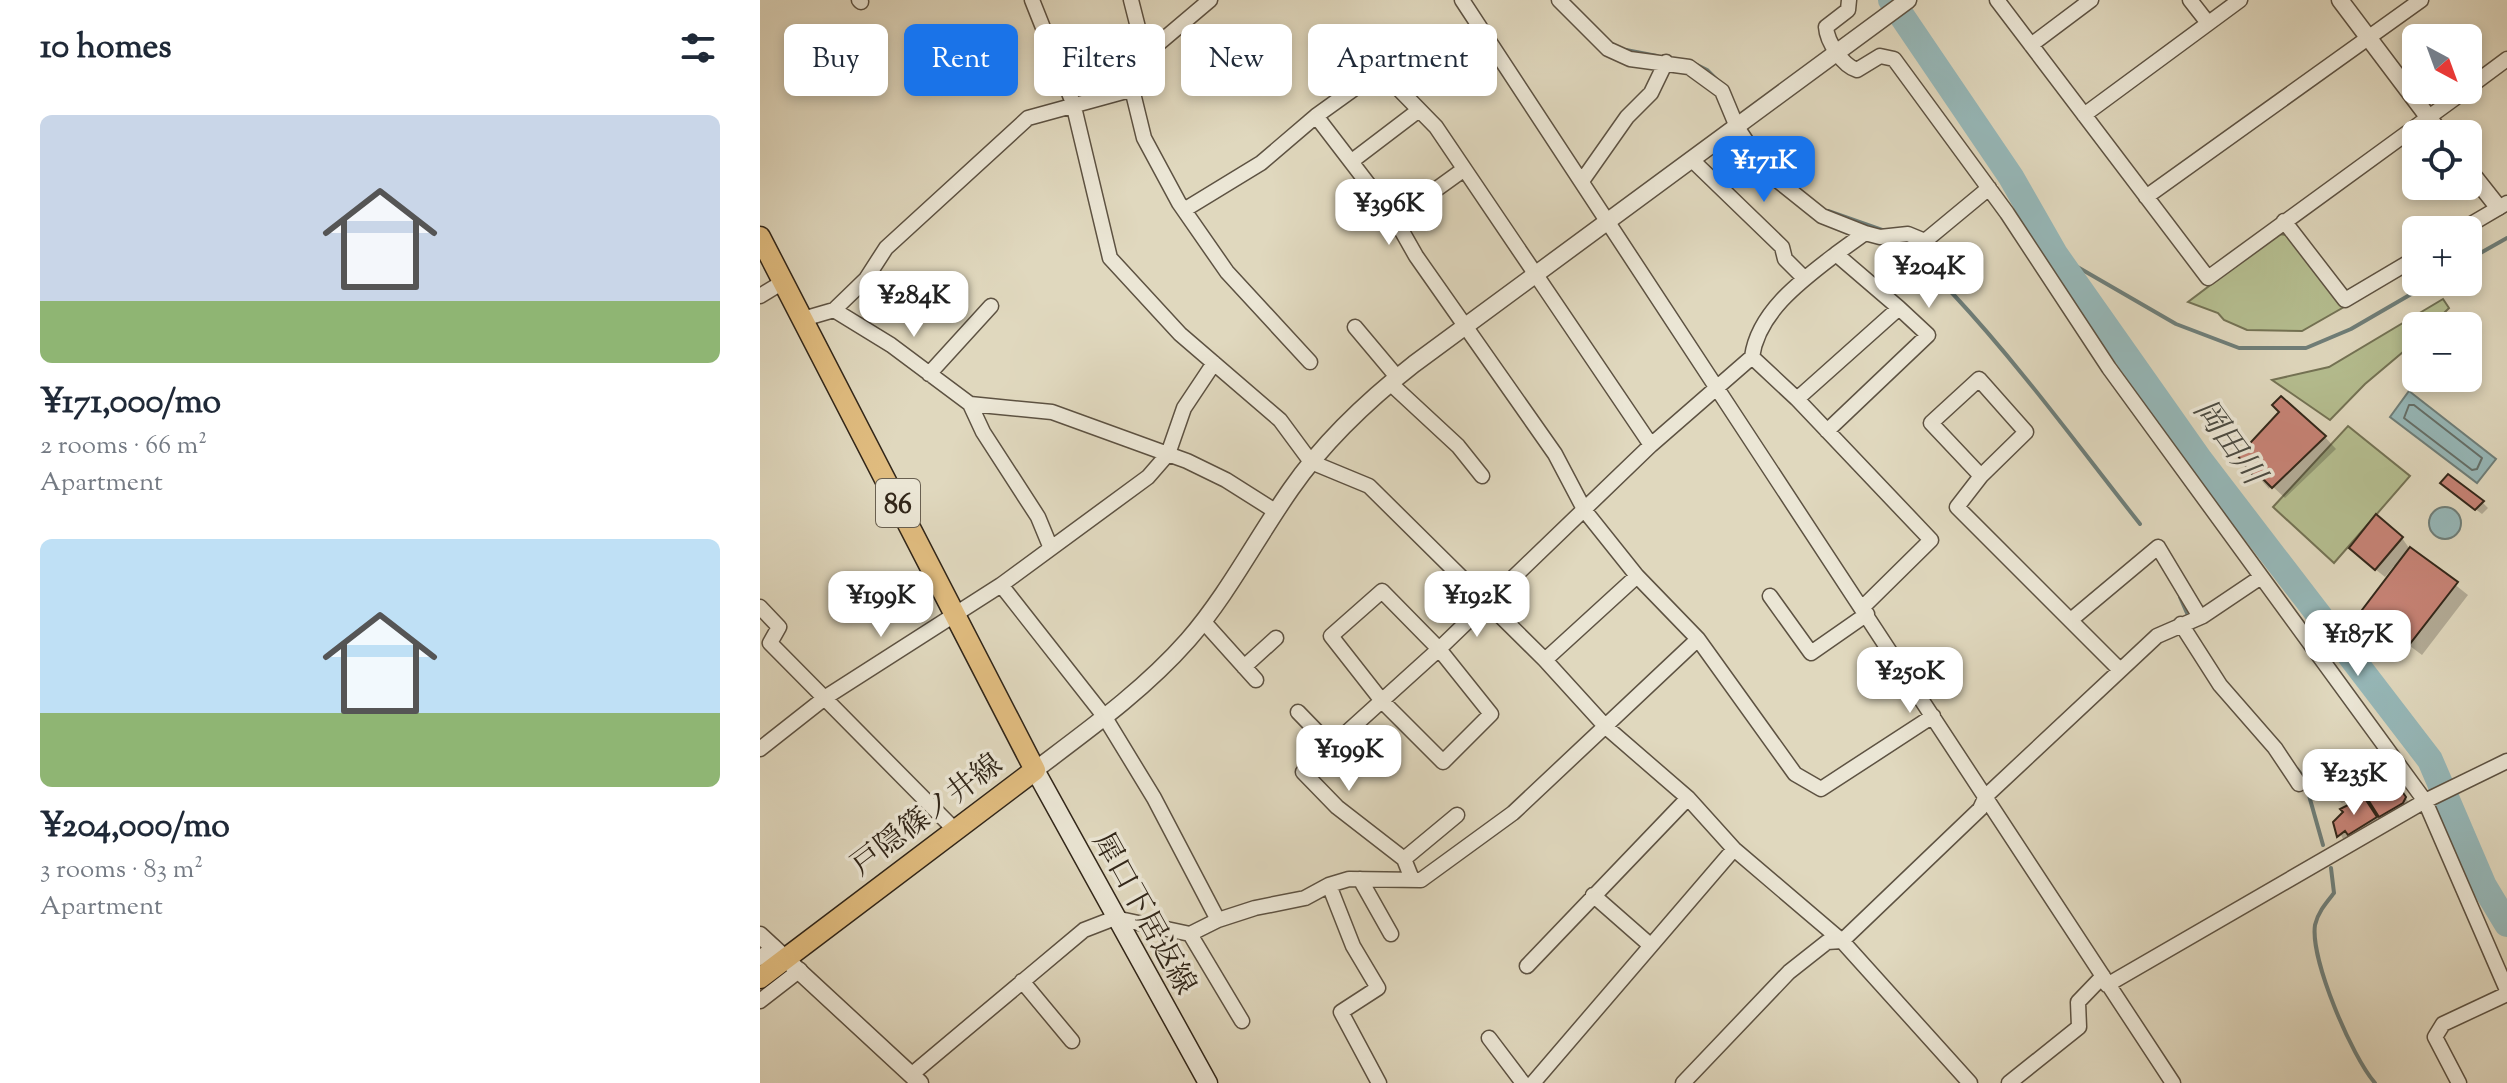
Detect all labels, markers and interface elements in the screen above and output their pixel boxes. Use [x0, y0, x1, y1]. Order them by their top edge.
text: 10 homes [40, 24, 172, 73]
chip: Buy [784, 24, 888, 96]
chip: Rent [904, 24, 1018, 96]
chip: Filters [1034, 24, 1165, 96]
chip: New [1181, 24, 1292, 96]
chip: Apartment [1308, 24, 1497, 96]
north arrow [2402, 24, 2482, 104]
map controls [2402, 24, 2482, 392]
icon: filters [676, 26, 720, 70]
button: locate [2402, 120, 2482, 200]
pin: ¥171K [1708, 136, 1820, 204]
text: ¥171K [1731, 143, 1797, 180]
icon: home [308, 167, 452, 311]
pin: ¥396K [1333, 179, 1445, 247]
text: ¥396K [1353, 186, 1425, 223]
button: + [2402, 216, 2482, 296]
pin: ¥204K [1873, 242, 1985, 310]
text: ¥204K [1892, 249, 1966, 286]
pin: ¥284K [858, 271, 970, 339]
text: ¥284K [877, 278, 951, 315]
button: − [2402, 312, 2482, 392]
text: ¥171,000/mo [40, 379, 221, 428]
water label: 岡田川 [2181, 390, 2276, 498]
text: 2 rooms · 66 m² [40, 428, 207, 465]
text: Apartment [40, 465, 163, 502]
road number: 86 [876, 479, 920, 527]
pin: ¥199K [825, 571, 937, 639]
pin: ¥192K [1421, 571, 1533, 639]
text: ¥199K [846, 578, 916, 615]
text: ¥192K [1443, 578, 1511, 615]
icon: home [308, 591, 452, 735]
pin: ¥187K [2302, 610, 2414, 678]
text: ¥187K [2323, 617, 2393, 654]
pin: ¥250K [1854, 647, 1966, 715]
text: ¥250K [1875, 654, 1945, 691]
pin: ¥199K [1293, 725, 1405, 793]
text: ¥199K [1314, 732, 1384, 769]
street label: 戸隠篠ノ井線 [843, 745, 1012, 887]
pin: ¥235K [2298, 749, 2410, 817]
text: ¥235K [2321, 756, 2387, 793]
text: ¥204,000/mo [40, 803, 230, 852]
street label: 犀口下居返線 [1080, 825, 1205, 1003]
text: 3 rooms · 83 m² [40, 852, 203, 889]
text: Apartment [40, 889, 163, 926]

